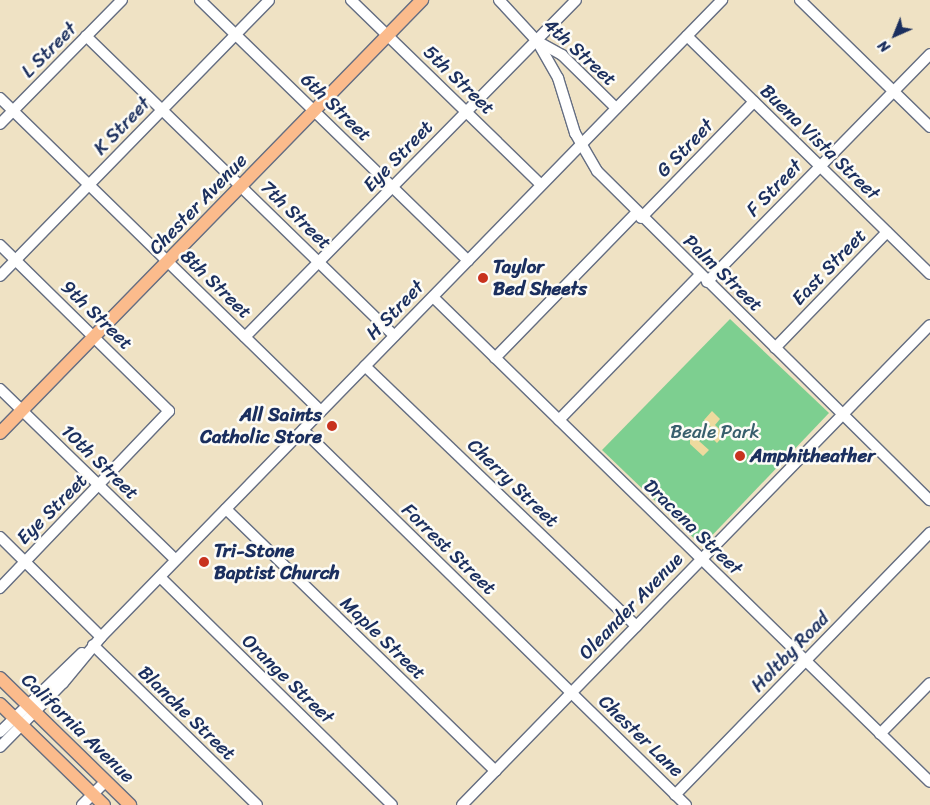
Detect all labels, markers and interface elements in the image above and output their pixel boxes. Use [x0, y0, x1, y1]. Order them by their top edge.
north arrow [870, 10, 920, 60]
street label: 4th Street [539, 13, 621, 91]
street label: L Street [17, 18, 81, 82]
text: N [872, 34, 896, 59]
street label: 5th Street [419, 41, 499, 119]
street label: 6th Street [296, 68, 376, 146]
street label: Buena Vista Street [755, 78, 885, 206]
street label: K Street [89, 92, 155, 160]
street label: G Street [652, 114, 718, 182]
street label: Eye Street [358, 116, 438, 196]
street label: Chester Avenue [144, 149, 252, 259]
street label: F Street [741, 155, 807, 221]
street label: 7th Street [256, 176, 336, 254]
street label: East Street [787, 224, 871, 310]
street label: Palm Street [679, 230, 767, 316]
street label: 8th Street [176, 245, 256, 323]
place label: Taylor Bed Sheets [493, 256, 587, 300]
marker: Taylor Bed Sheets [477, 272, 489, 284]
street label: 9th Street [57, 276, 137, 354]
street label: H Street [361, 276, 429, 344]
place label: All Saints Catholic Store [200, 404, 322, 448]
street label: 10th Street [57, 420, 143, 504]
marker: All Saints Catholic Store [326, 420, 338, 432]
park label: Beale Park [670, 421, 760, 443]
street label: Cherry Street [463, 434, 563, 532]
place label: Amphitheather [750, 445, 875, 467]
marker: Amphitheather [734, 450, 746, 462]
street label: Eye Street [12, 469, 92, 549]
street label: Dracena Street [639, 474, 747, 580]
street label: Forrest Street [397, 499, 501, 599]
place label: Tri-Stone Baptist Church [214, 540, 339, 584]
street label: Oleander Avenue [574, 548, 688, 664]
marker: Tri-Stone Baptist Church [198, 556, 210, 568]
street label: Maple Street [335, 591, 431, 685]
street label: Holtby Road [746, 607, 834, 697]
street label: Orange Street [237, 629, 339, 729]
street label: Blanche Street [134, 661, 240, 765]
street label: California Avenue [17, 668, 139, 788]
street label: Chester Lane [594, 690, 688, 782]

